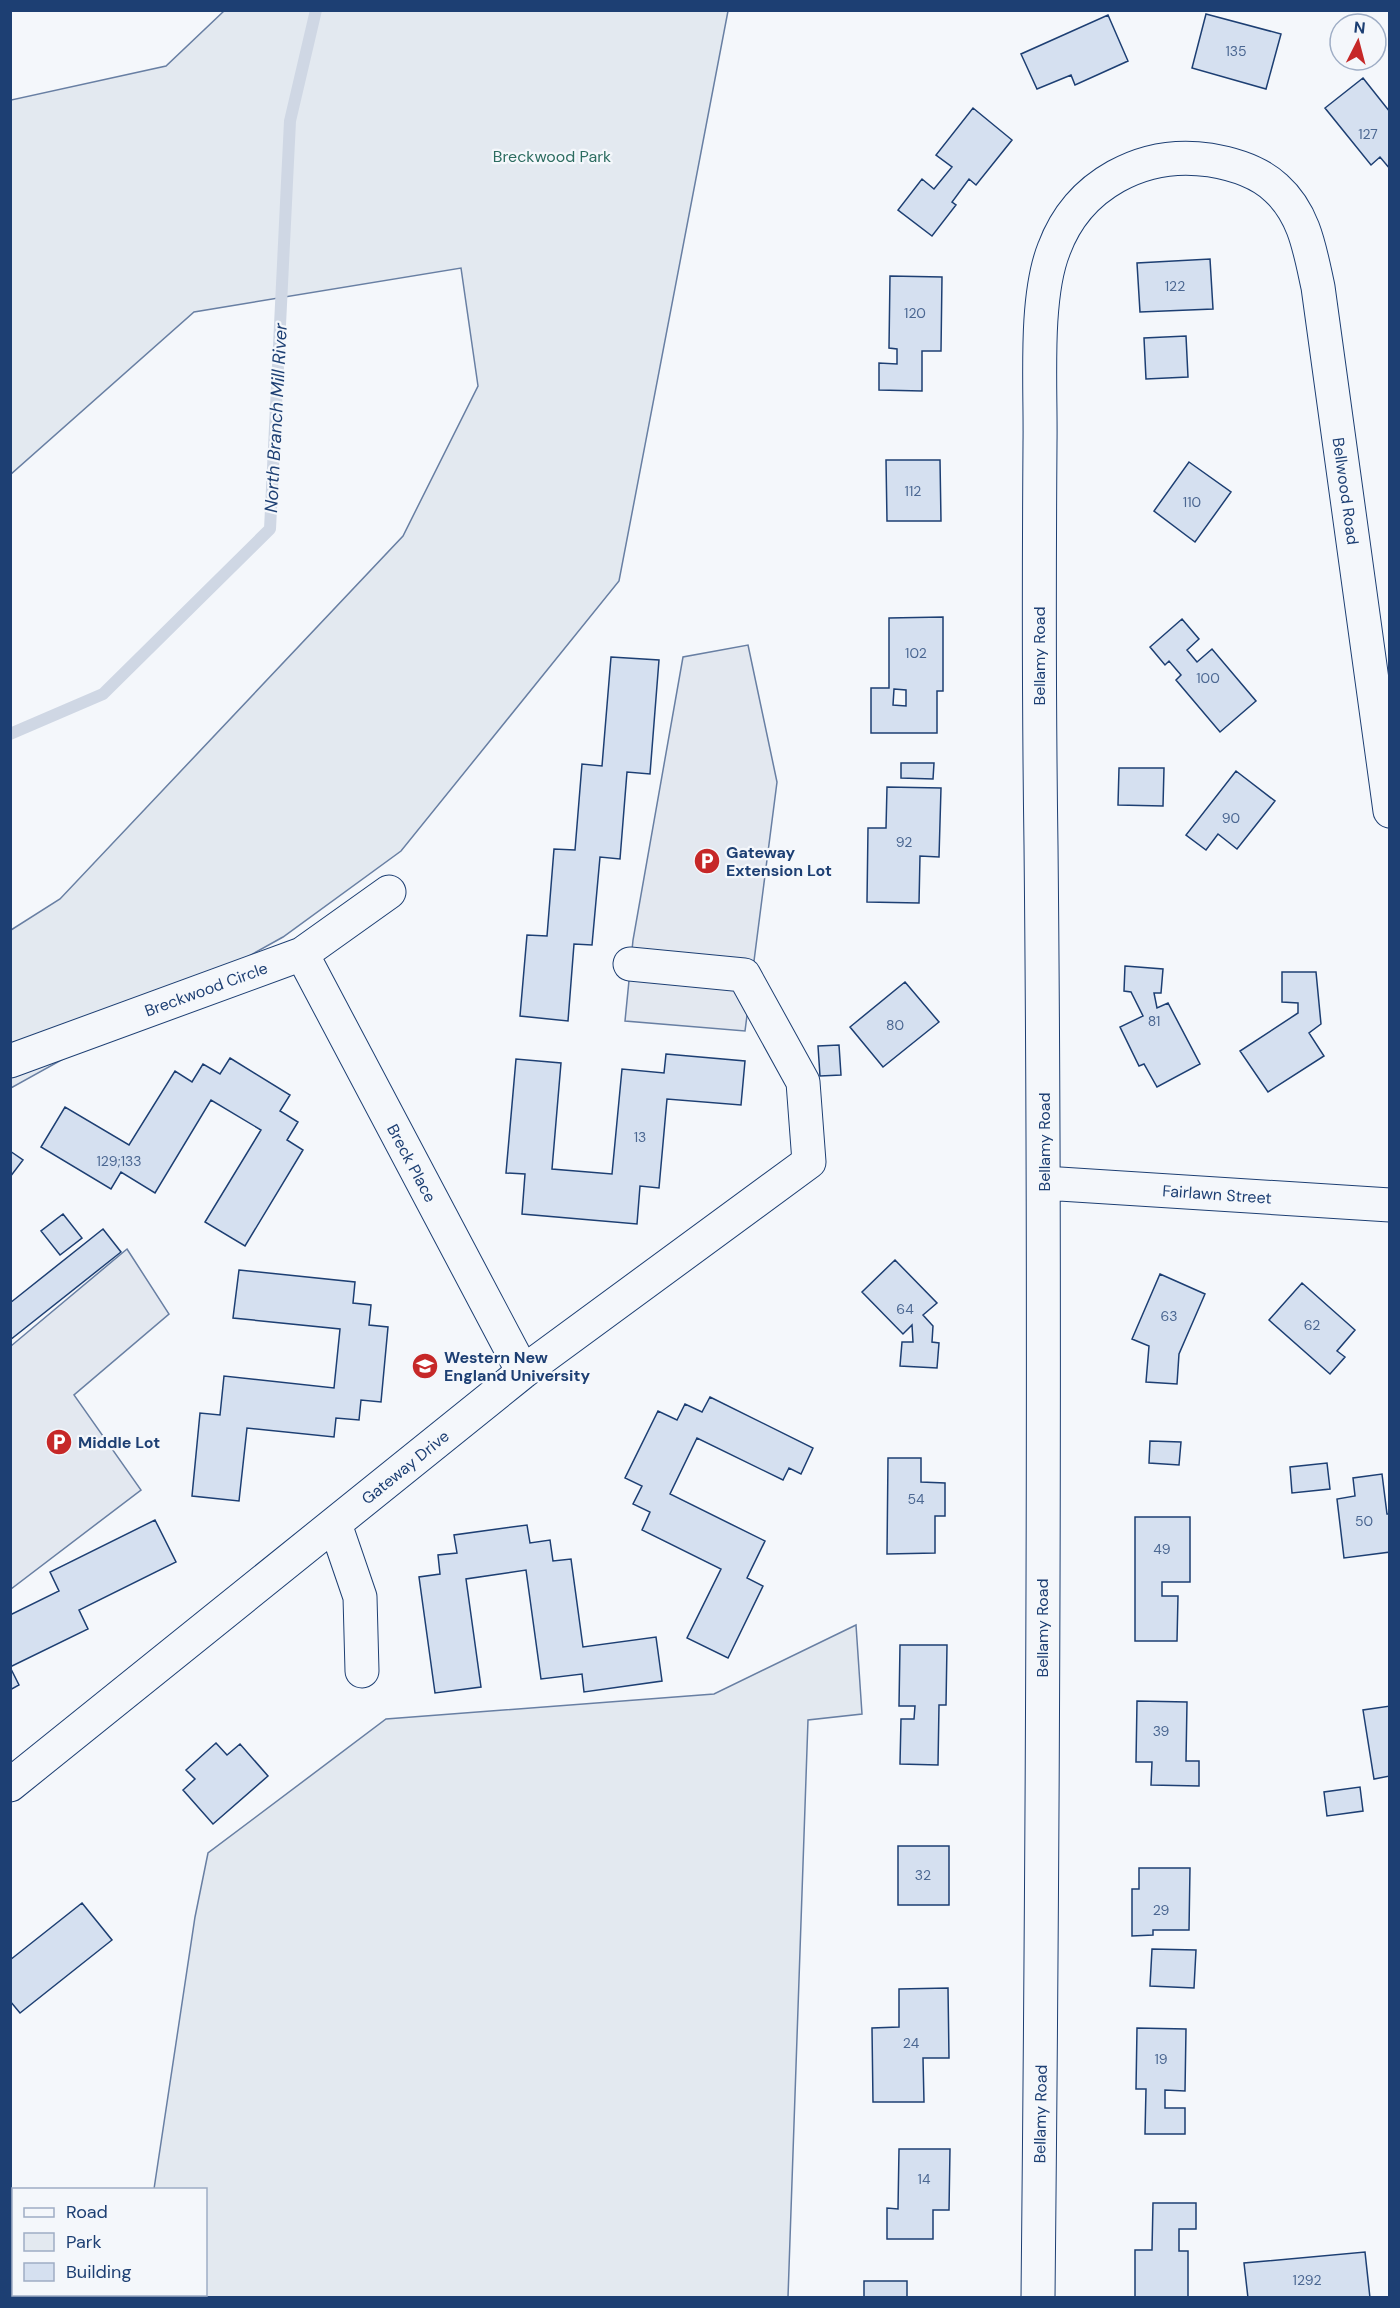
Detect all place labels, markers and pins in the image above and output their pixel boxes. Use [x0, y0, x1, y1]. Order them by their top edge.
place label: Gateway Extension Lot [726, 842, 832, 881]
parking icon: Gateway Extension Lot [692, 846, 722, 876]
place label: Western New England University [444, 1347, 590, 1386]
school or university icon: Western New England University [410, 1351, 440, 1381]
parking icon: Middle Lot [44, 1427, 74, 1457]
place label: Middle Lot [78, 1432, 160, 1453]

